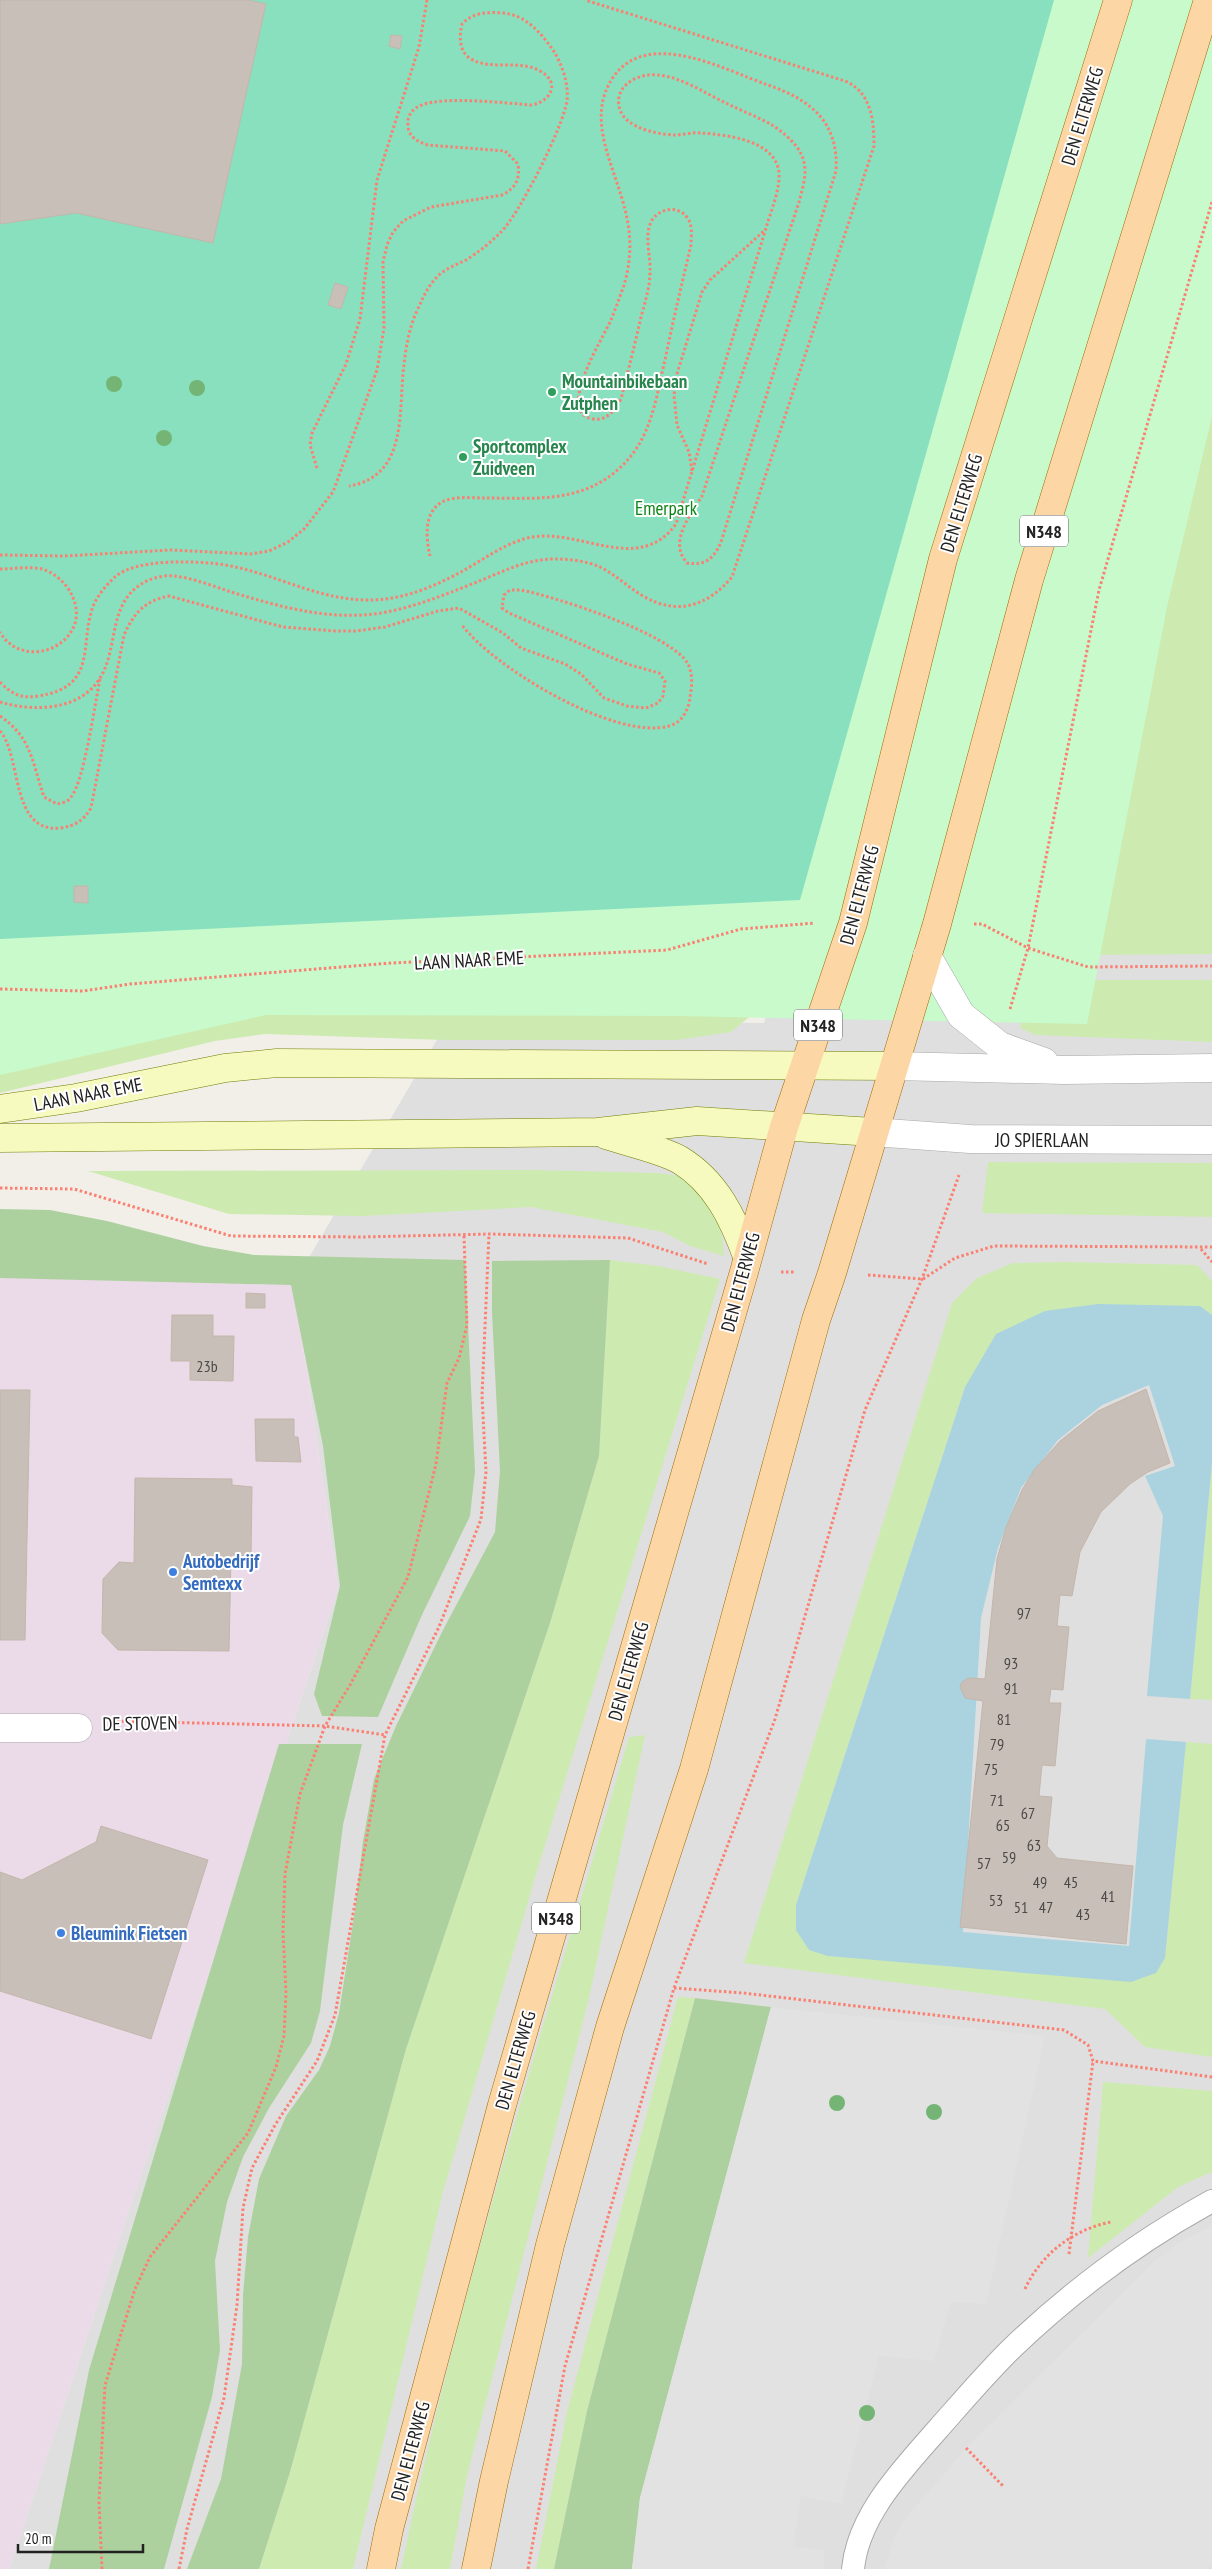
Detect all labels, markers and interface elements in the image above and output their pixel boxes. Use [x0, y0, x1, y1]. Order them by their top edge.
street label: DEN ELTERWEG [1056, 64, 1108, 168]
place label: Mountainbikebaan Zutphen [562, 369, 687, 415]
marker: Mountainbikebaan Zutphen [546, 386, 558, 398]
place label: Sportcomplex Zuidveen [473, 434, 567, 480]
marker: Sportcomplex Zuidveen [457, 451, 469, 463]
street label: DEN ELTERWEG [935, 451, 987, 555]
park label: Emerpark [635, 496, 698, 520]
road number: N348 [1020, 516, 1068, 546]
street label: DEN ELTERWEG [834, 843, 884, 947]
street label: LAAN NAAR EME [413, 945, 525, 975]
road number: N348 [794, 1010, 842, 1040]
street label: LAAN NAAR EME [32, 1072, 144, 1116]
street label: JO SPIERLAAN [994, 1128, 1089, 1152]
street label: DEN ELTERWEG [715, 1230, 765, 1334]
house number: 23b [196, 1356, 218, 1376]
place label: Autobedrijf Semtexx [182, 1549, 260, 1595]
marker: Autobedrijf Semtexx [167, 1566, 179, 1578]
house number: 97 [1017, 1603, 1031, 1623]
street label: DEN ELTERWEG [602, 1619, 654, 1723]
house number: 93 [1004, 1653, 1018, 1673]
house number: 91 [1004, 1678, 1018, 1698]
house number: 81 [997, 1709, 1011, 1729]
street label: DE STOVEN [102, 1710, 178, 1736]
house number: 79 [990, 1734, 1004, 1754]
house number: 75 [984, 1759, 998, 1779]
house number: 71 [990, 1790, 1004, 1810]
house number: 67 [1021, 1803, 1035, 1823]
house number: 65 [996, 1815, 1010, 1835]
house number: 63 [1027, 1835, 1041, 1855]
house number: 59 [1002, 1847, 1016, 1867]
house number: 57 [977, 1853, 991, 1873]
house number: 49 [1033, 1872, 1047, 1892]
house number: 45 [1064, 1872, 1078, 1892]
house number: 41 [1101, 1886, 1115, 1906]
house number: 53 [989, 1890, 1003, 1910]
house number: 51 [1014, 1897, 1028, 1917]
house number: 47 [1039, 1897, 1053, 1917]
road number: N348 [532, 1902, 580, 1934]
house number: 43 [1076, 1904, 1090, 1924]
place label: Bleumink Fietsen [71, 1921, 187, 1945]
marker: Bleumink Fietsen [55, 1927, 67, 1939]
street label: DEN ELTERWEG [489, 2008, 541, 2112]
street label: DEN ELTERWEG [385, 2399, 435, 2503]
scale bar [18, 2522, 142, 2554]
text: 20 m [25, 2529, 51, 2548]

